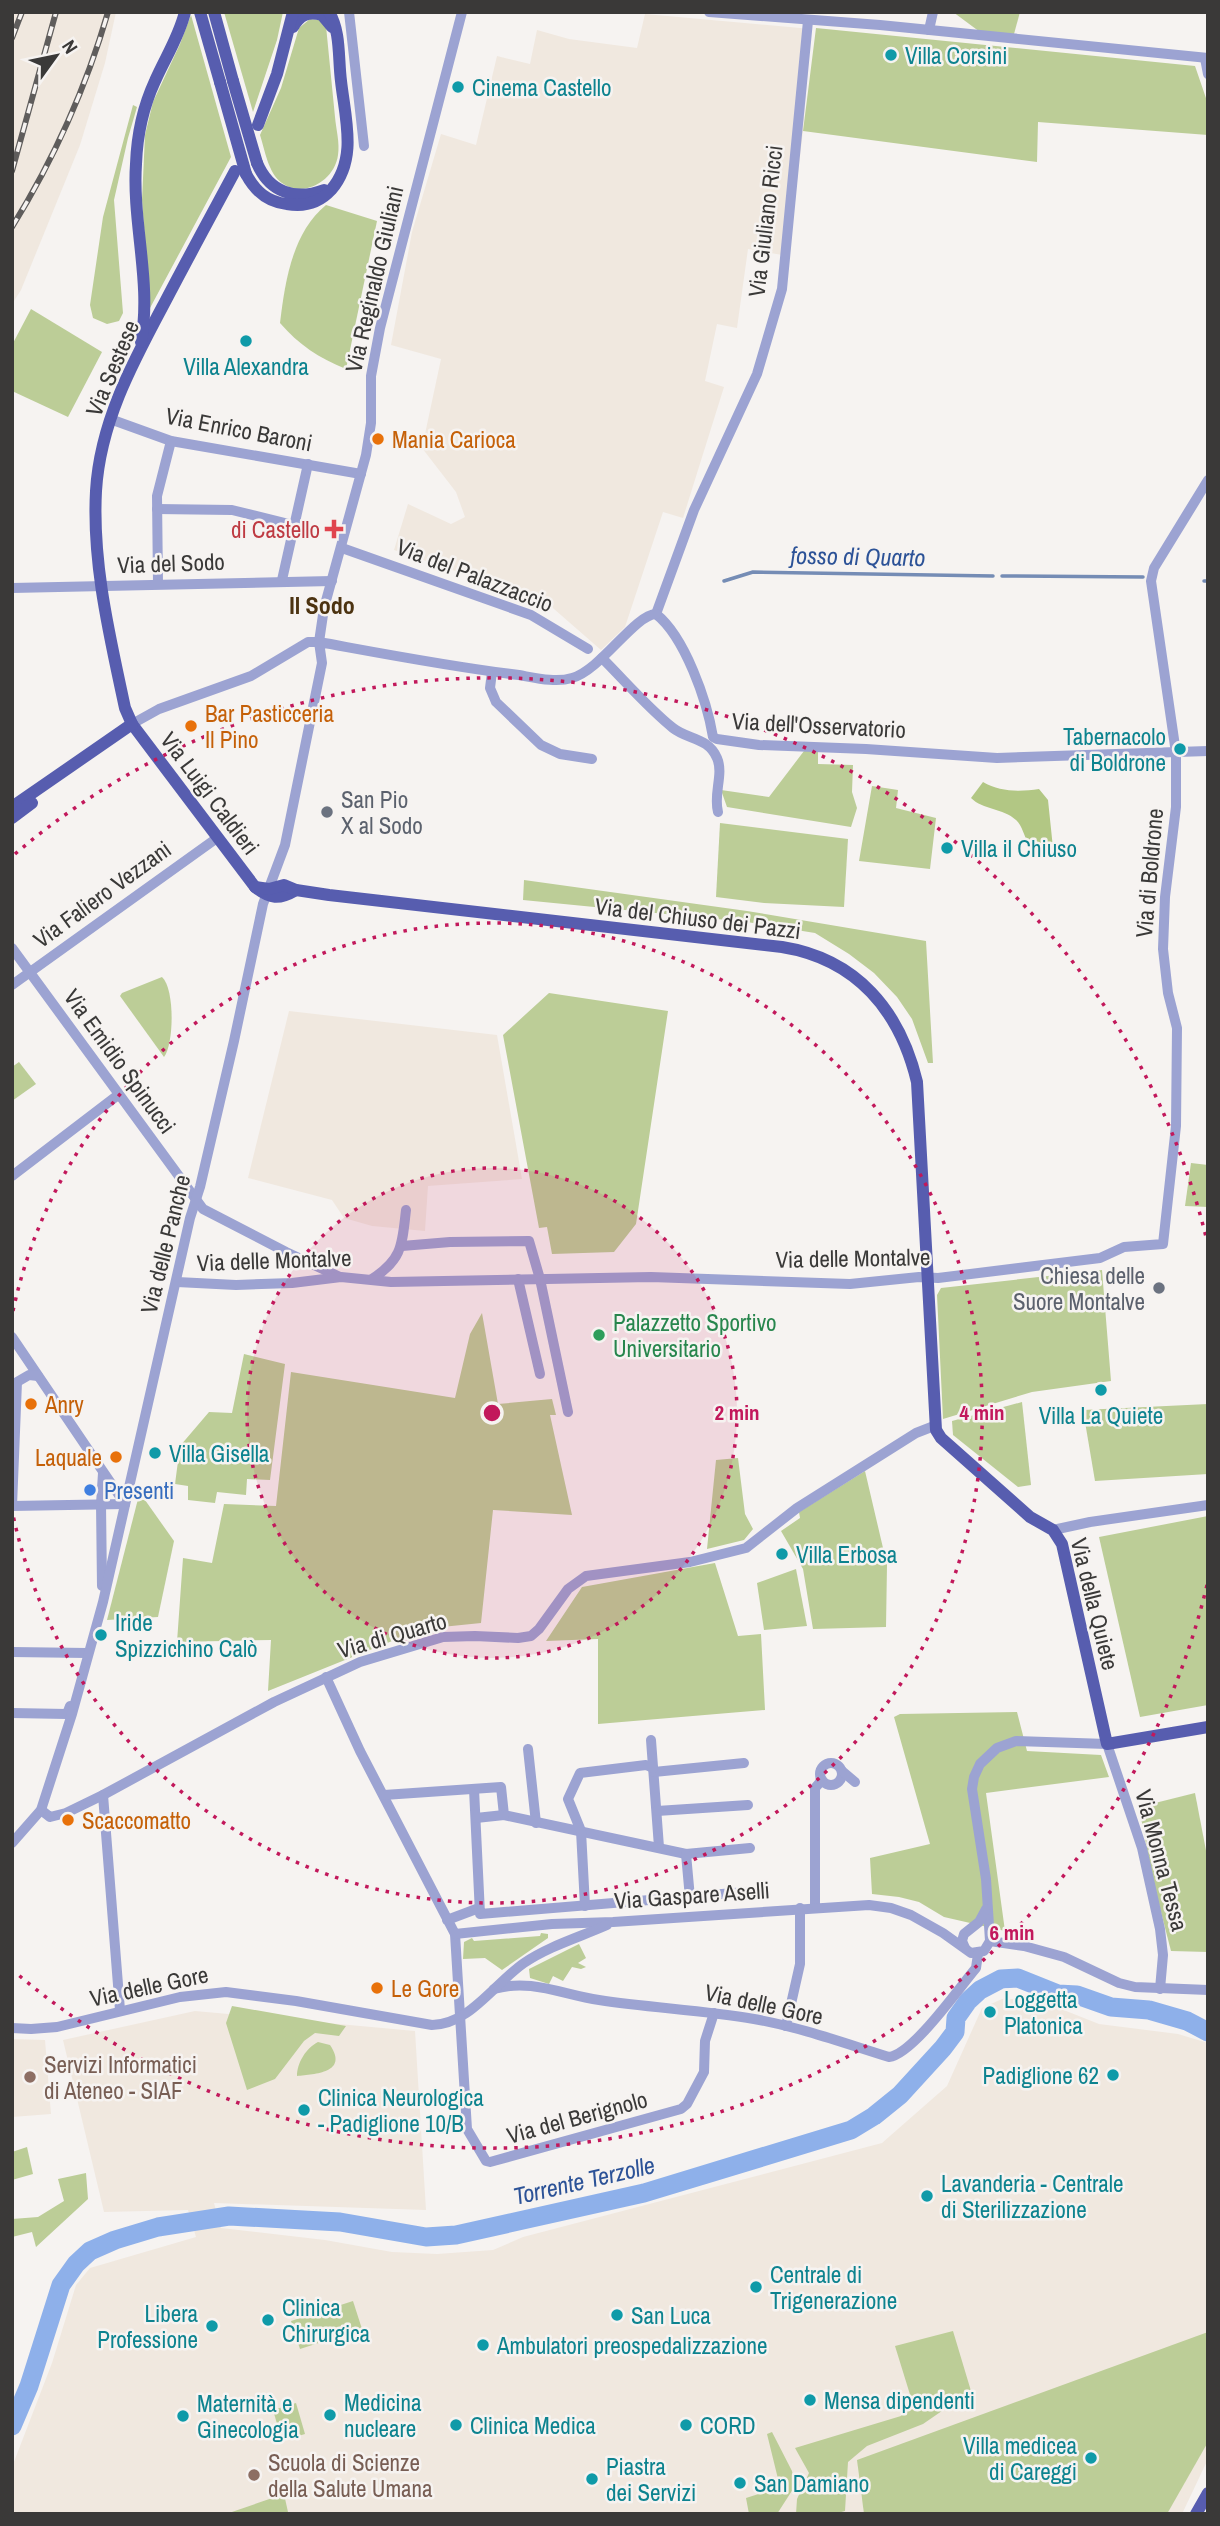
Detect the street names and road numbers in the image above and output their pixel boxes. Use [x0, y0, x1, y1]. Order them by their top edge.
street label: Via Giuliano Ricci [740, 143, 790, 299]
street label: Via Reginaldo Giuliani [337, 183, 411, 375]
street label: Via Sestese [78, 315, 146, 421]
street label: Via Enrico Baroni [163, 400, 315, 458]
street label: Via del Palazzaccio [392, 531, 558, 619]
street label: Via del Sodo [117, 546, 225, 580]
street label: Via dell'Osservatorio [731, 705, 907, 745]
street label: Via Luigi Caldieri [154, 725, 266, 861]
street label: Via di Boldrone [1128, 807, 1170, 939]
street label: Via Faliero Vezzani [27, 833, 177, 955]
street label: Via del Chiuso dei Pazzi [593, 890, 803, 946]
street label: Via Emidio Spinucci [57, 982, 183, 1140]
street label: Via delle Panche [133, 1171, 197, 1317]
street label: Via delle Montalve [775, 1241, 931, 1275]
street label: Via delle Montalve [196, 1242, 352, 1278]
street label: Via della Quiete [1064, 1535, 1126, 1673]
street label: Via di Quarto [334, 1605, 450, 1665]
street label: Via Monna Tessa [1128, 1786, 1196, 1935]
street label: Via Gaspare Aselli [613, 1874, 771, 1916]
street label: Via delle Gore [87, 1958, 211, 2014]
street label: Via delle Gore [702, 1976, 826, 2032]
street label: Via del Berignolo [503, 2083, 651, 2151]

